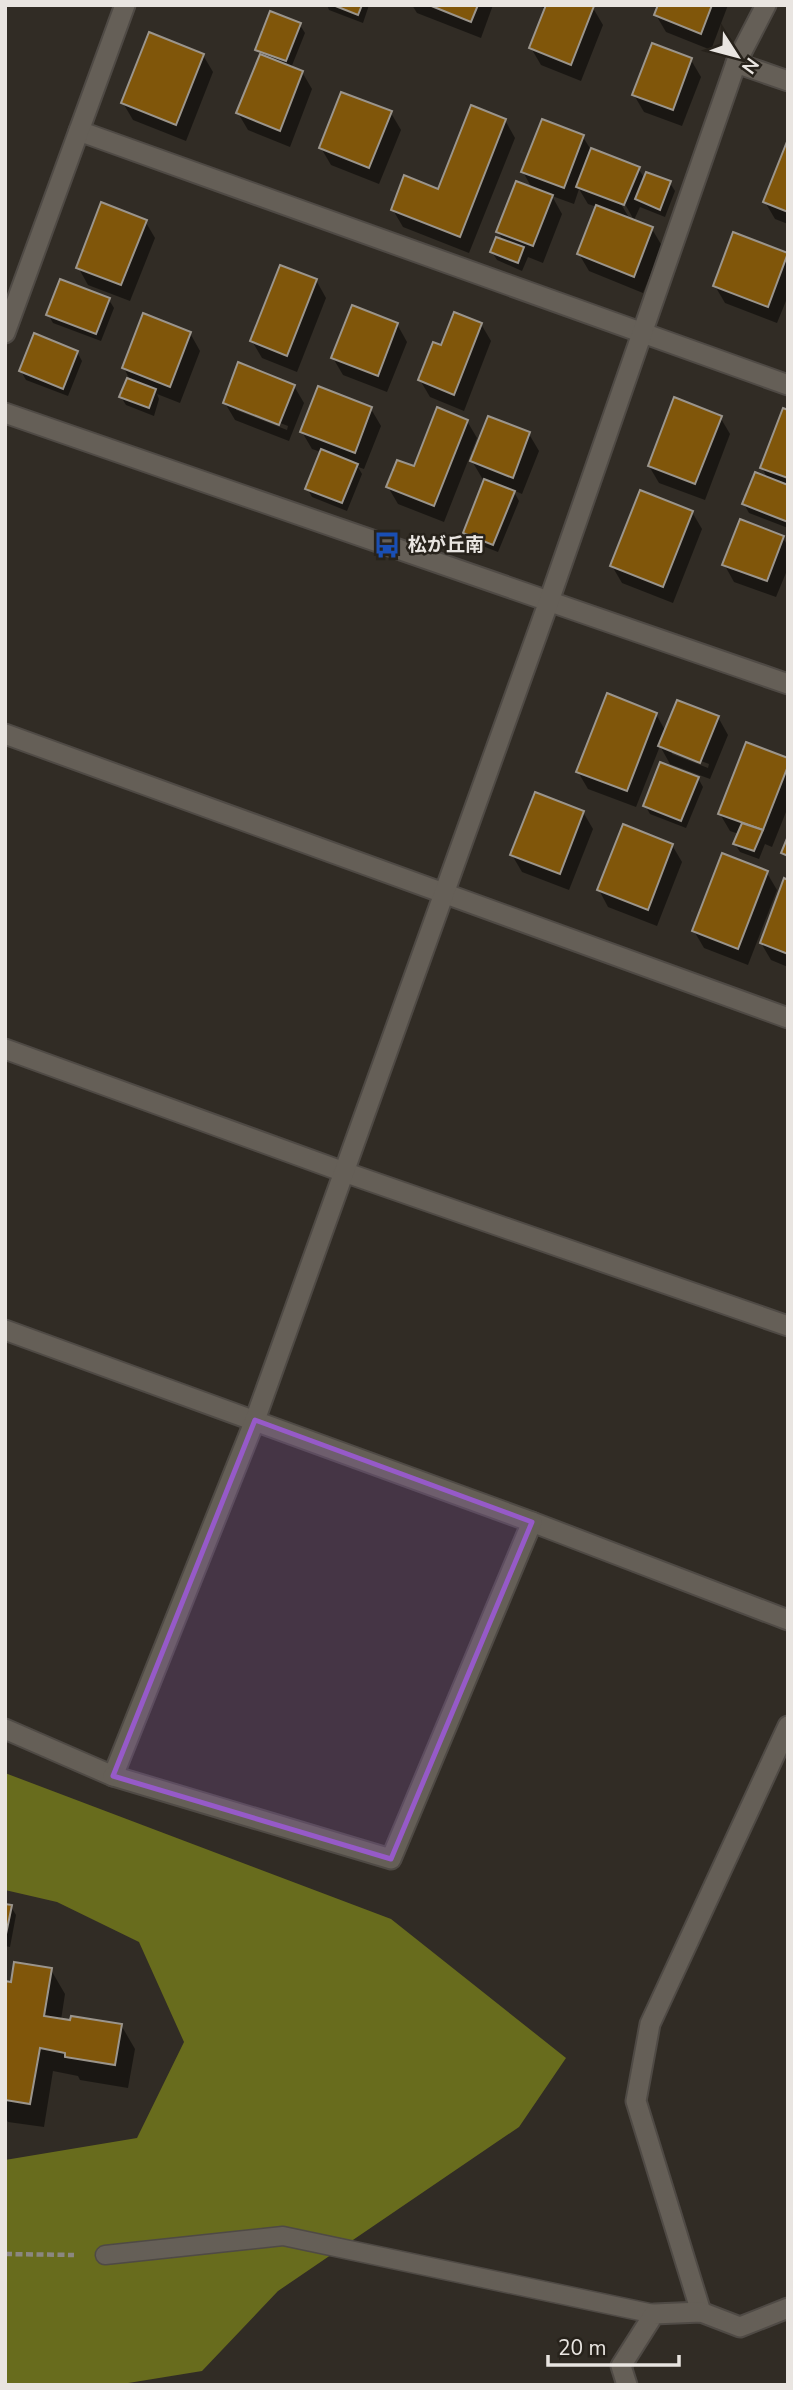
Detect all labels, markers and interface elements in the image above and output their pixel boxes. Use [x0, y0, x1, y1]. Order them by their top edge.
north arrow [702, 21, 772, 91]
text: N [735, 52, 765, 79]
bus stop icon: 松が丘南 [372, 530, 402, 560]
place label: 松が丘南 [408, 532, 484, 558]
scale bar [548, 2324, 679, 2368]
text: 20 m [558, 2334, 607, 2362]

